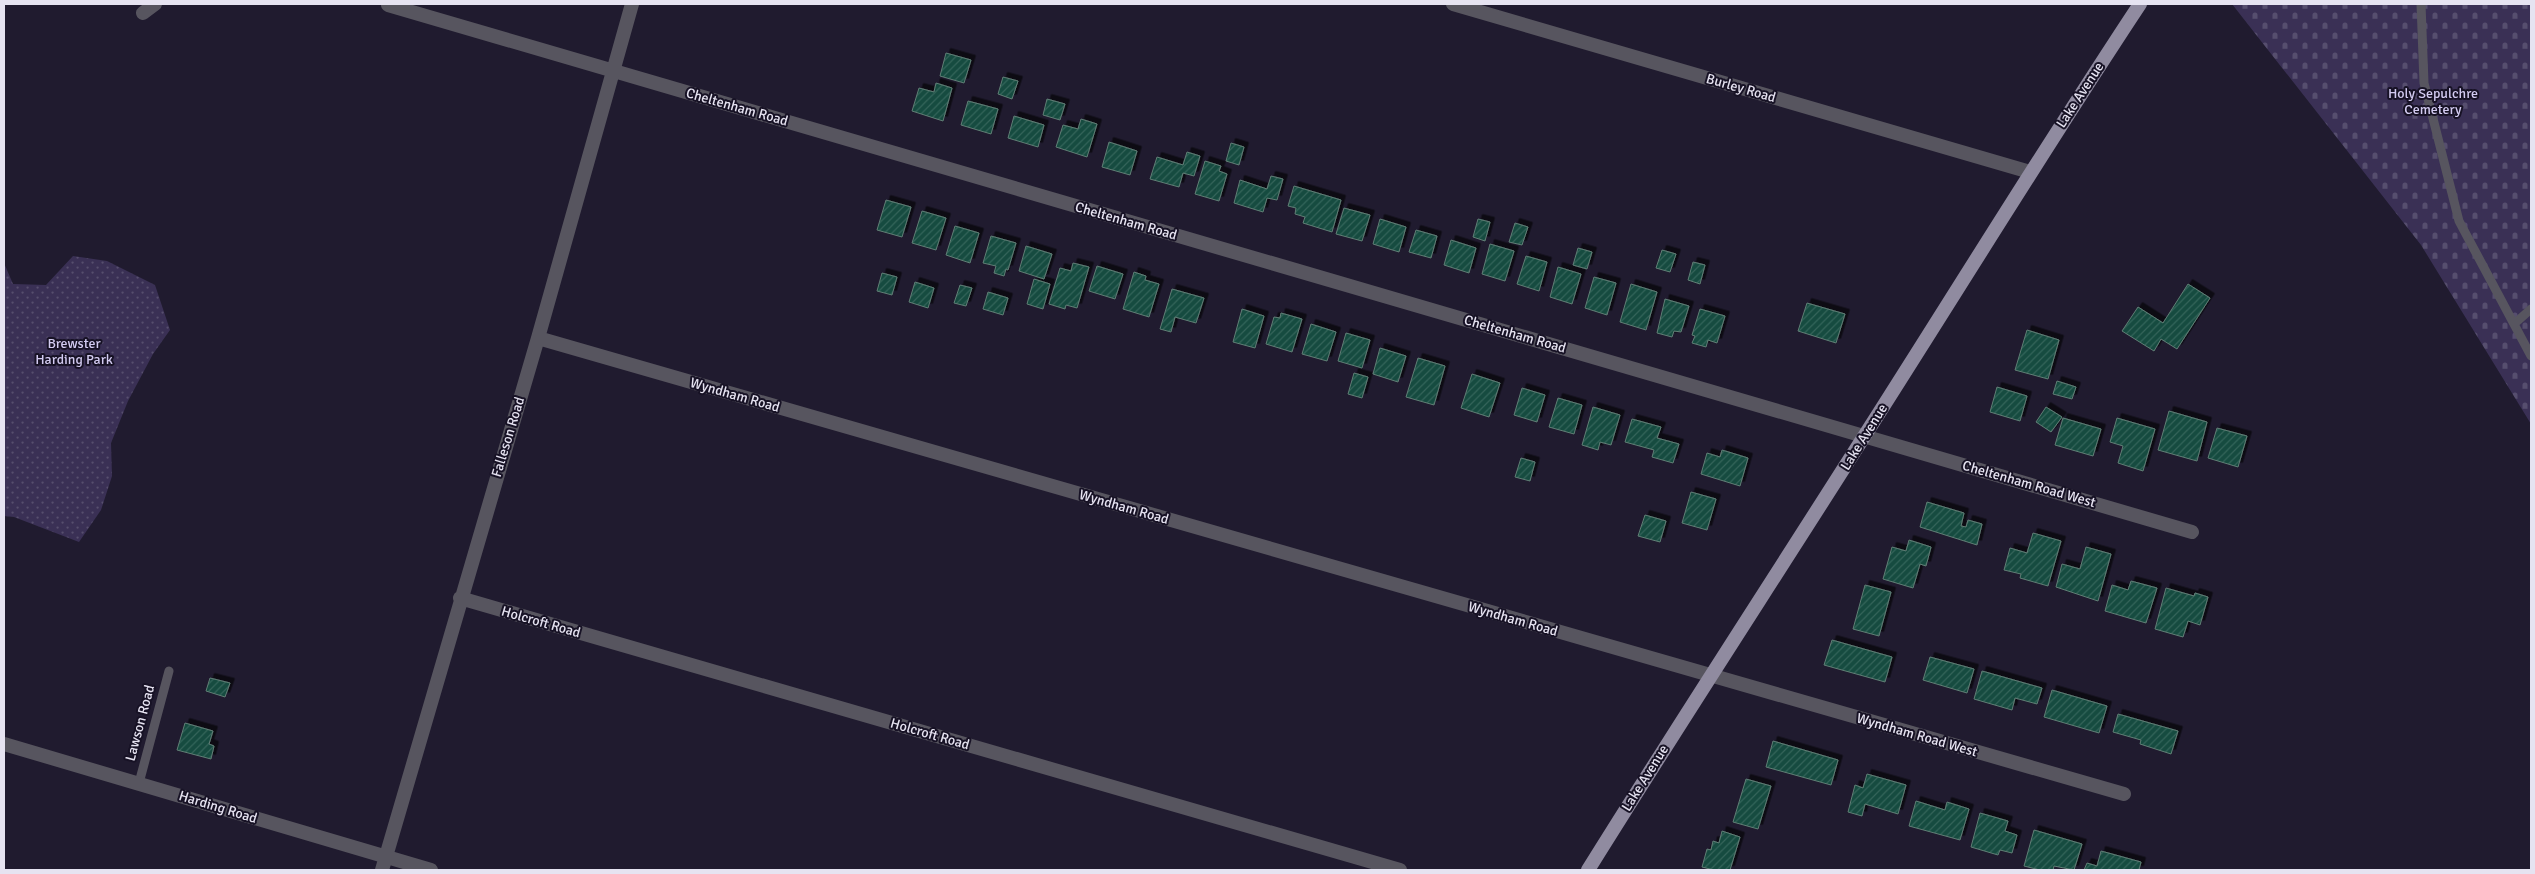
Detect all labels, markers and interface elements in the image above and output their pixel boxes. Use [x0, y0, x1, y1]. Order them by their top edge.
street label: Lake Avenue [2052, 59, 2108, 131]
street label: Burley Road [1704, 70, 1778, 106]
street label: Cheltenham Road [684, 84, 790, 130]
park label: Holy Sepulchre Cemetery [2388, 85, 2478, 118]
street label: Cheltenham Road [1073, 198, 1179, 244]
street label: Cheltenham Road [1462, 311, 1568, 357]
park label: Brewster Harding Park [35, 335, 113, 368]
street label: Wyndham Road [688, 374, 782, 416]
street label: Falleson Road [488, 395, 528, 479]
street label: Lake Avenue [1837, 401, 1891, 473]
street label: Cheltenham Road West [1960, 457, 2098, 511]
street label: Wyndham Road [1077, 486, 1171, 528]
street label: Wyndham Road [1466, 598, 1560, 640]
street label: Holcroft Road [499, 603, 583, 641]
street label: Lawson Road [122, 683, 158, 763]
street label: Wyndham Road West [1855, 710, 1979, 760]
street label: Holcroft Road [888, 715, 972, 753]
street label: Lake Avenue [1618, 742, 1672, 814]
street label: Harding Road [177, 787, 259, 827]

